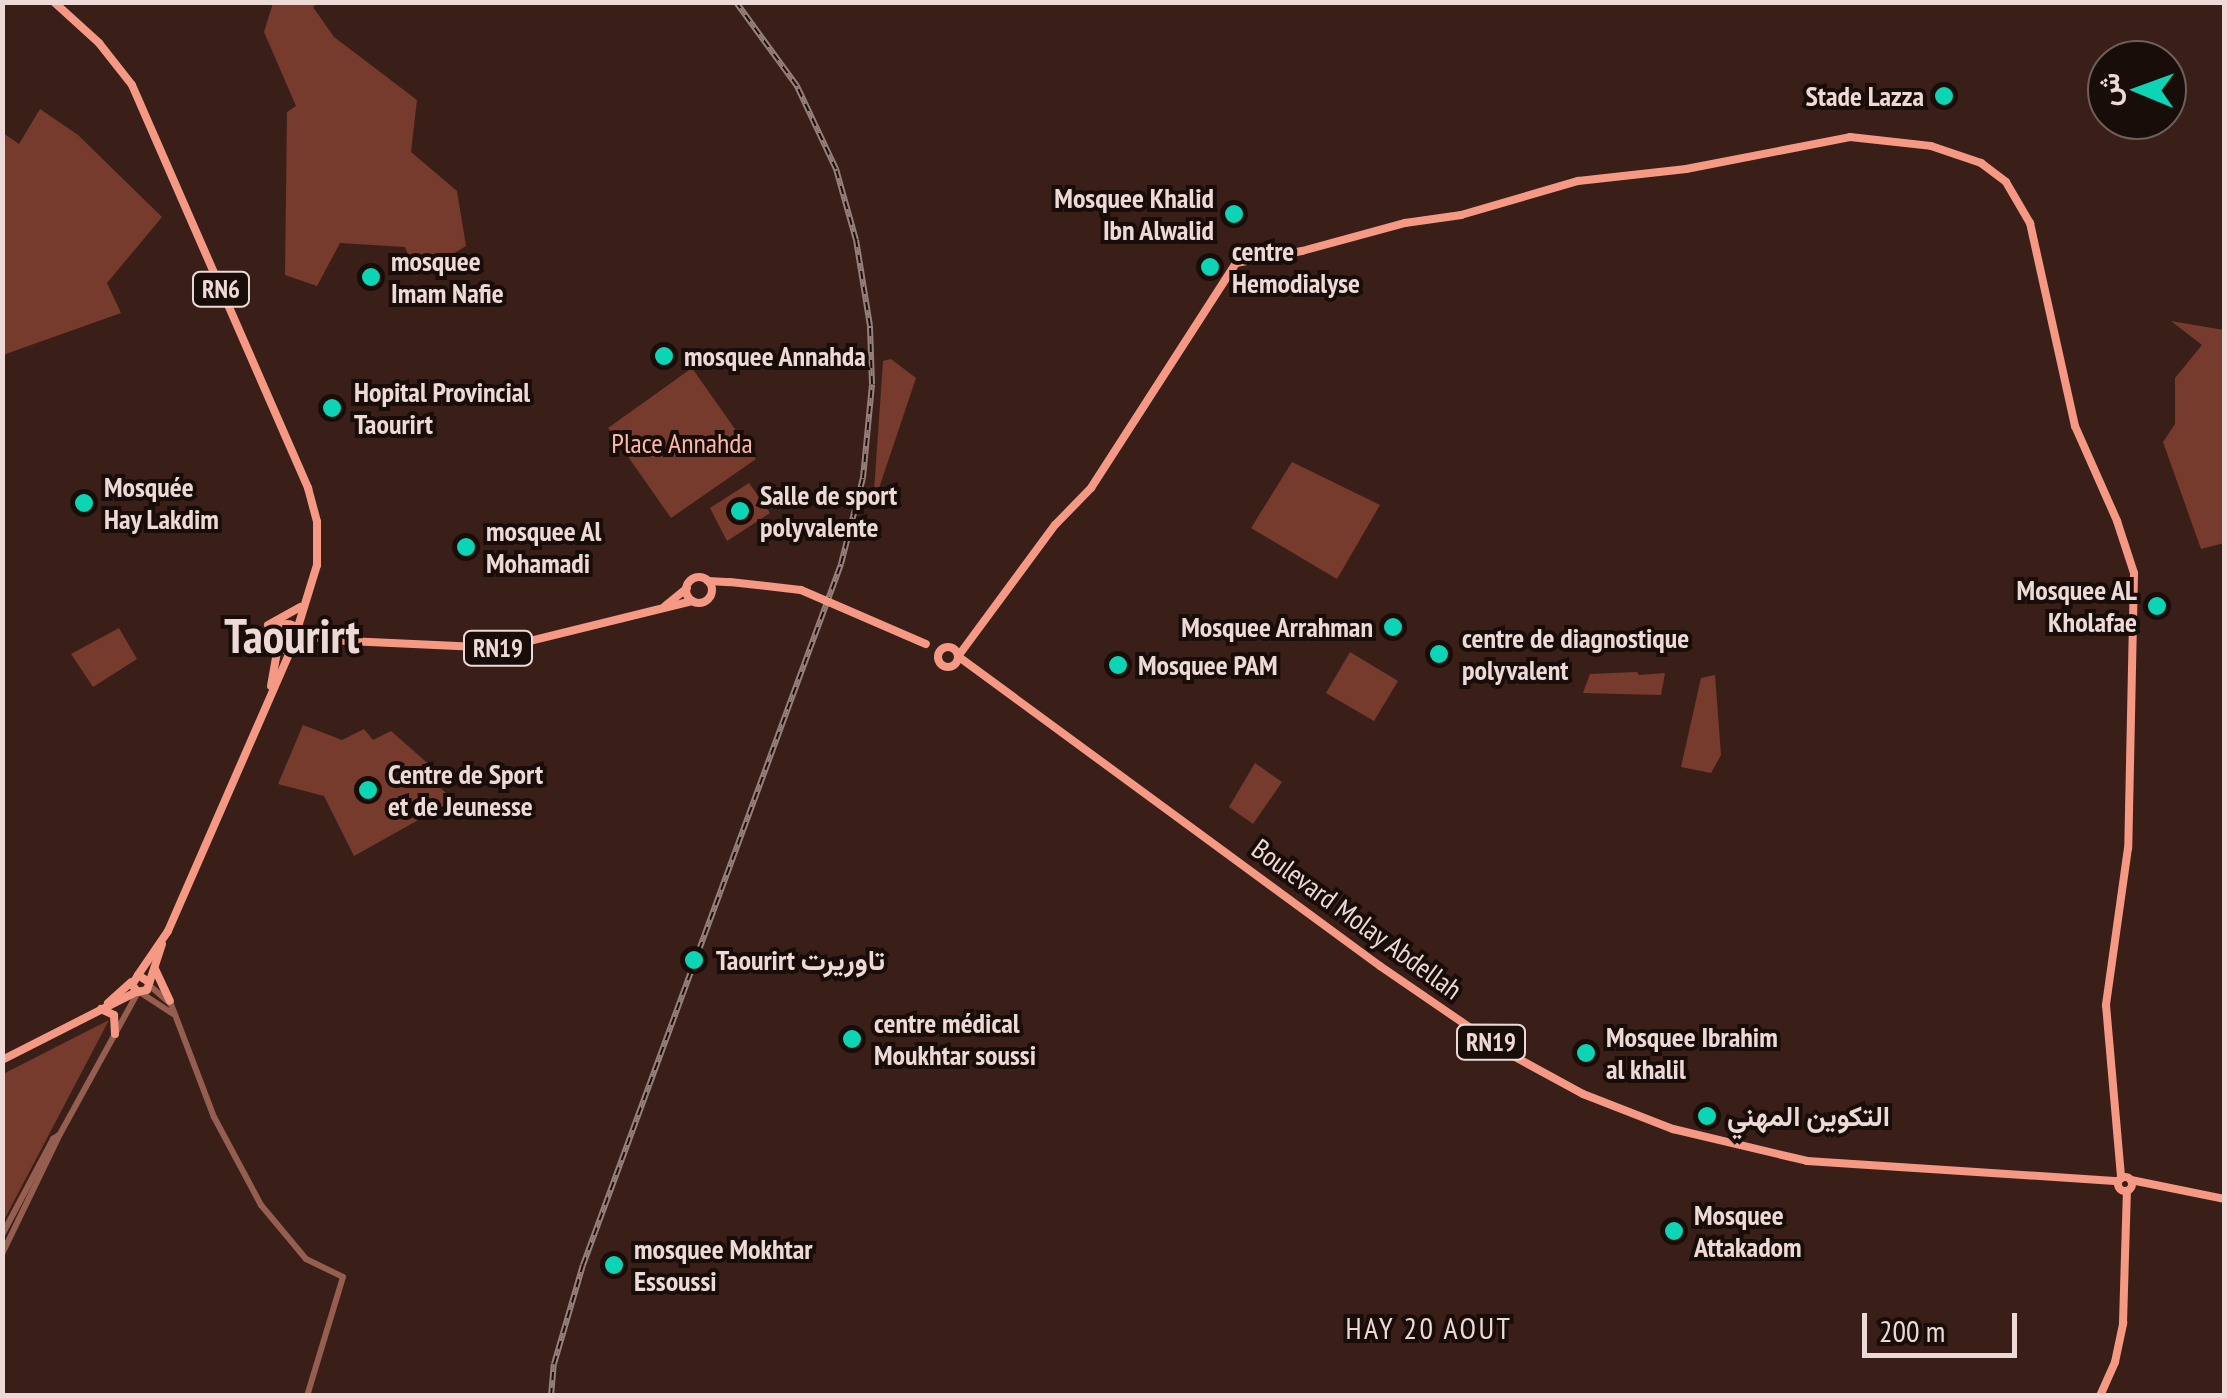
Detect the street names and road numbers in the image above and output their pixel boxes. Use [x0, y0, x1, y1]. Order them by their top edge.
road number: RN6 [191, 269, 251, 309]
road number: RN19 [463, 628, 533, 668]
street label: Boulevard Molay Abdellah [1245, 831, 1469, 1007]
road number: RN19 [1456, 1022, 1526, 1062]

